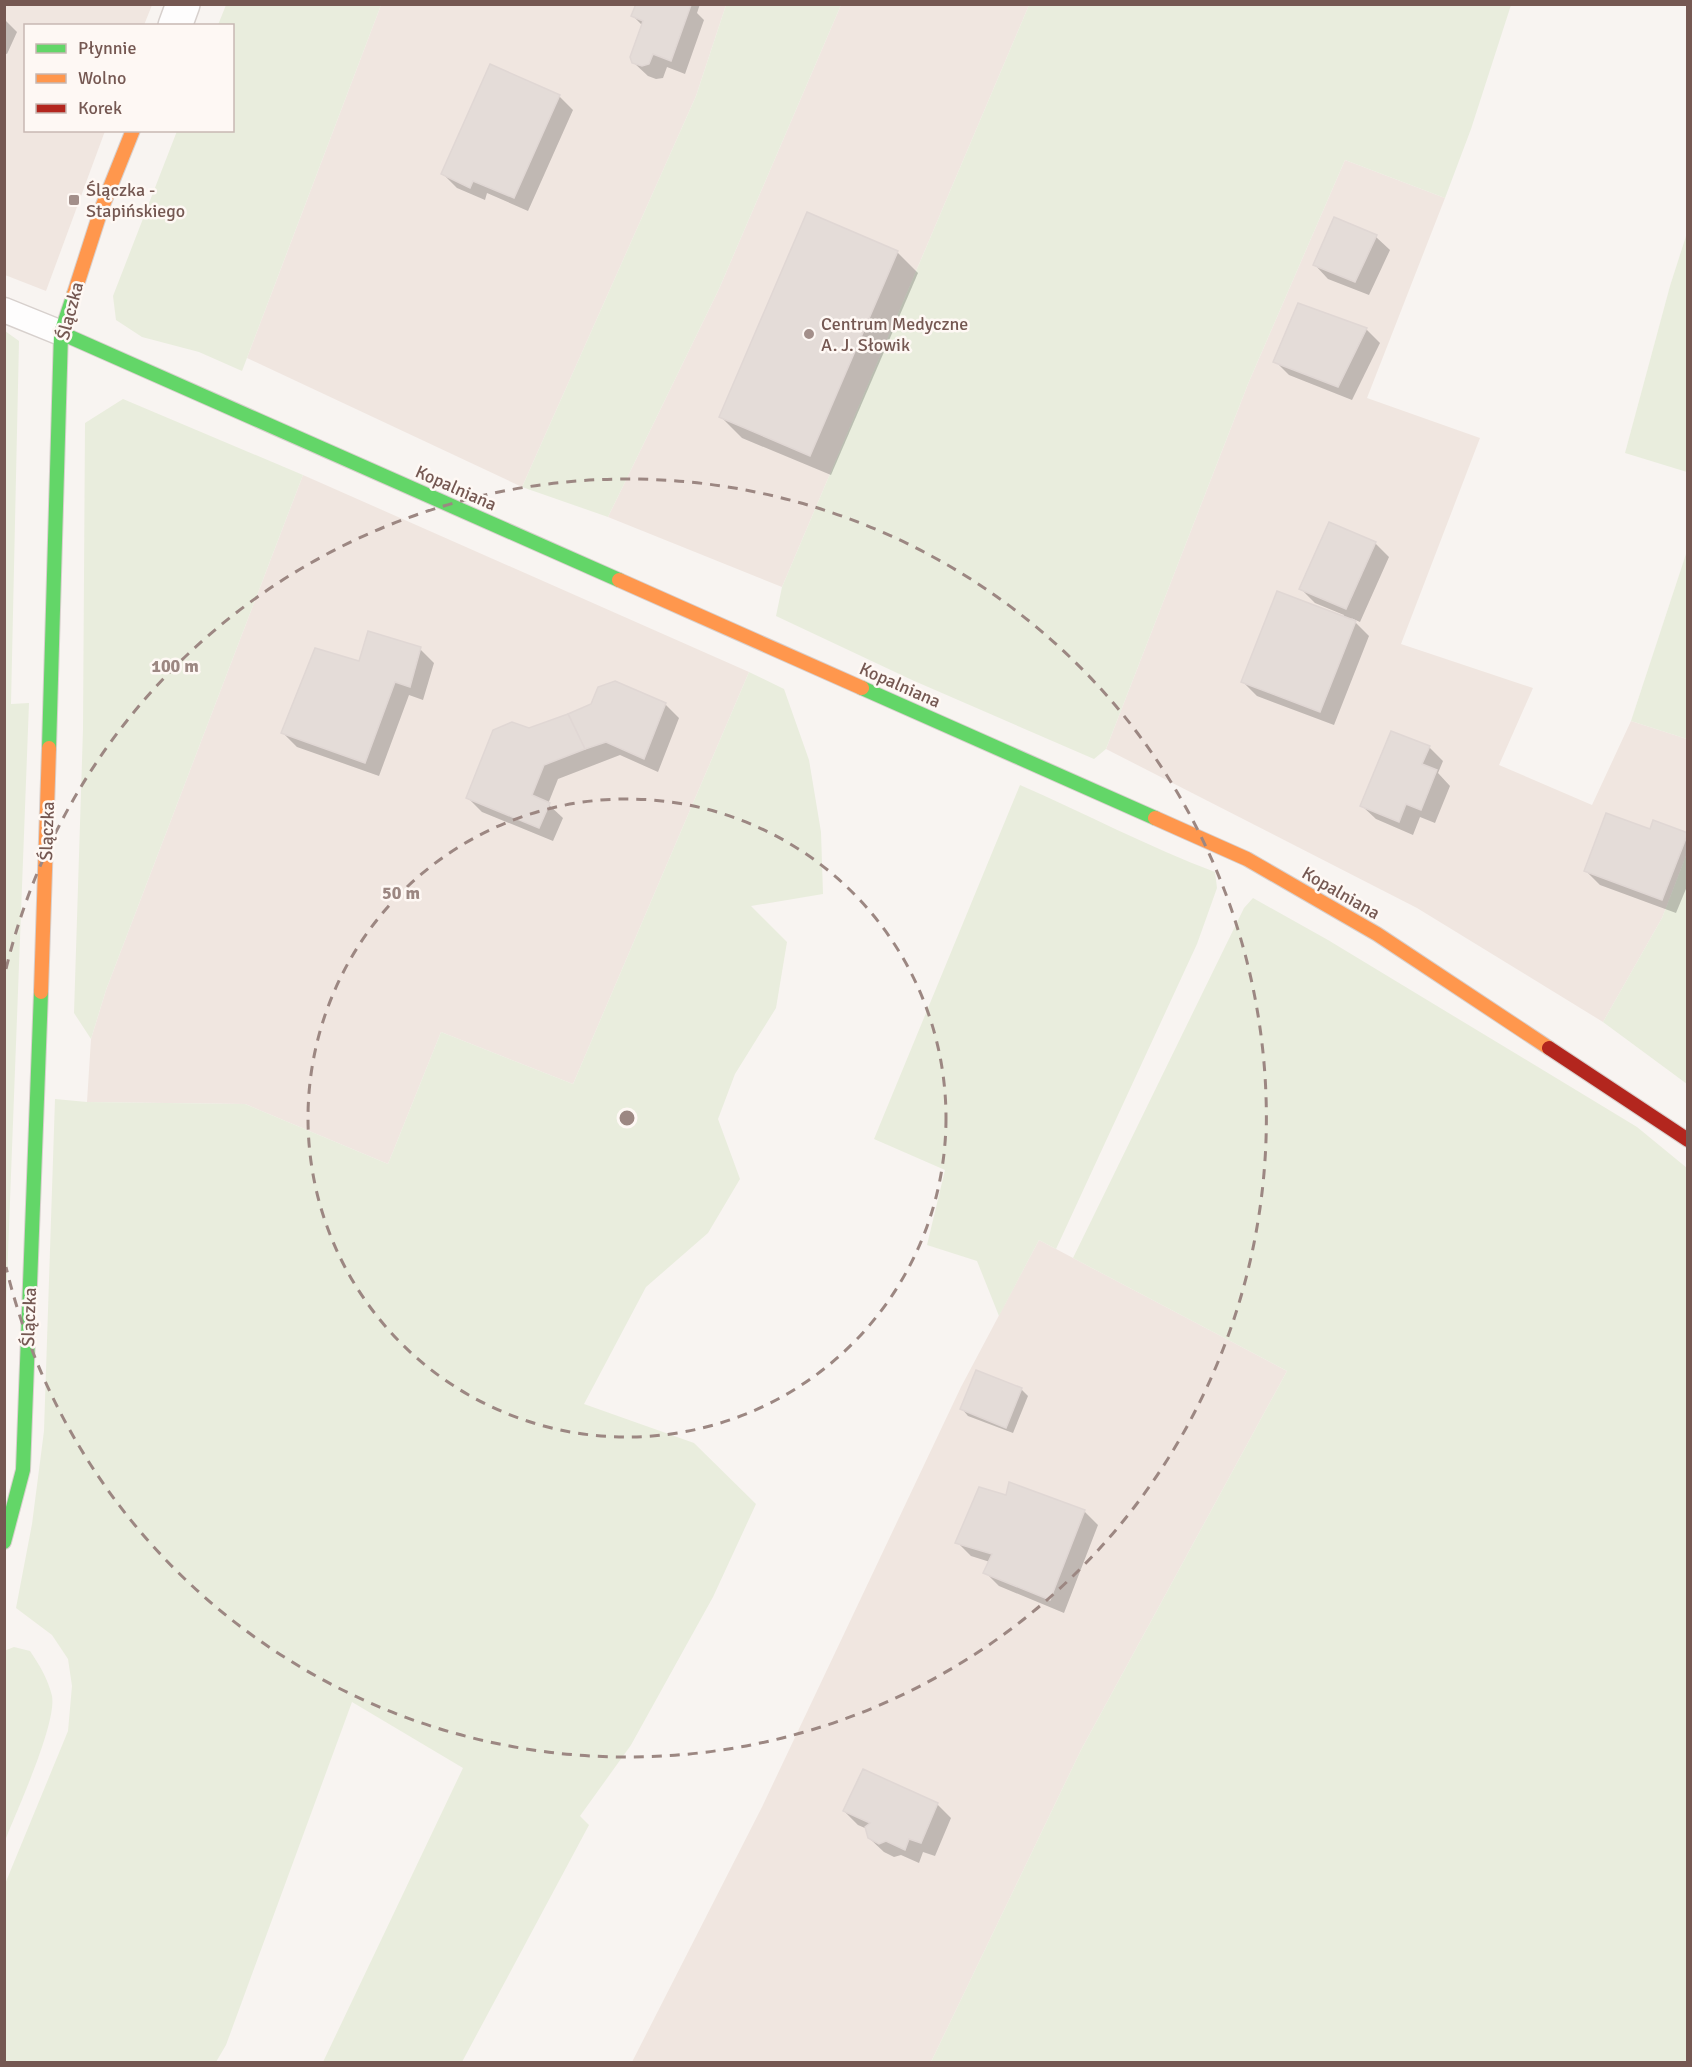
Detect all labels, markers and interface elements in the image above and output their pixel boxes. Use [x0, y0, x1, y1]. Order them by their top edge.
legend [24, 24, 234, 132]
text: Płynnie [78, 37, 136, 59]
text: Wolno [78, 67, 126, 89]
text: Korek [78, 97, 122, 119]
place label: Ślączka - Stapińskiego [86, 179, 185, 222]
marker: Ślączka - Stapińskiego [67, 193, 81, 207]
street label: Ślączka [52, 280, 88, 342]
place label: Centrum Medyczne A. J. Słowik [821, 313, 968, 356]
marker: Centrum Medyczne A. J. Słowik [802, 327, 816, 341]
street label: Kopalniana [412, 460, 500, 516]
text: 100 m [151, 655, 199, 677]
street label: Kopalniana [856, 657, 944, 713]
street label: Ślączka [35, 801, 59, 861]
street label: Kopalniana [1298, 862, 1384, 924]
text: 50 m [382, 882, 420, 904]
centre of rings [617, 1108, 637, 1128]
street label: Ślączka [17, 1287, 41, 1347]

